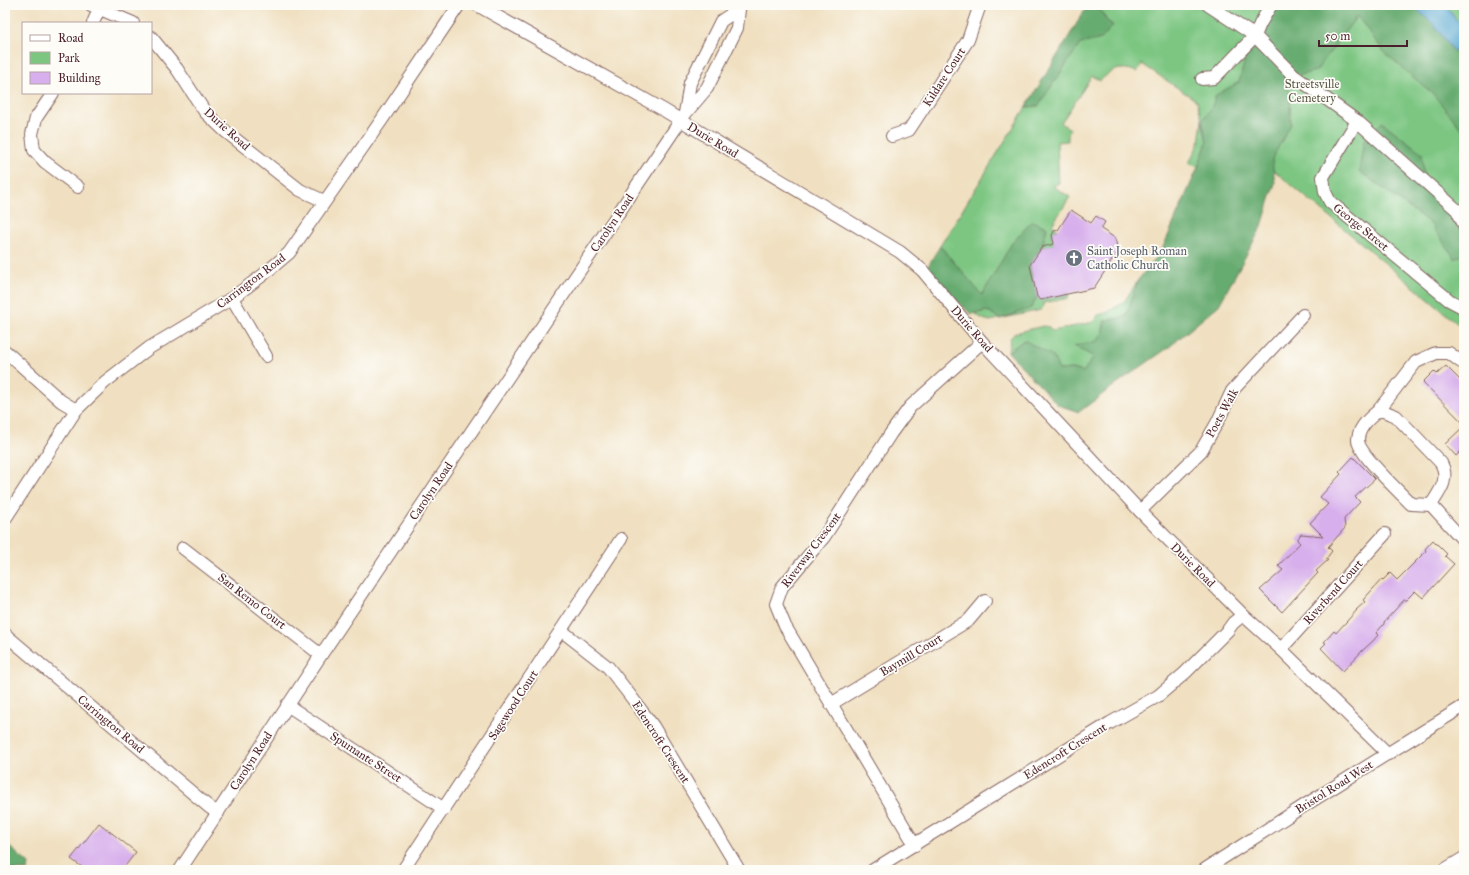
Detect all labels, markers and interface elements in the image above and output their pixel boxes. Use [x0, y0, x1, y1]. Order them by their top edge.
legend [22, 22, 152, 94]
scale bar [1319, 22, 1407, 48]
text: 50 m [1325, 29, 1350, 43]
text: Road [58, 31, 84, 45]
street label: Kildare Court [920, 44, 969, 109]
text: Park [58, 51, 80, 65]
text: Building [58, 71, 101, 86]
park label: Streetsville Cemetery [1285, 77, 1339, 105]
street label: Durie Road [201, 105, 253, 153]
street label: Durie Road [685, 119, 741, 161]
street label: Carolyn Road [587, 191, 637, 255]
street label: George Street [1330, 200, 1392, 255]
place label: Saint Joseph Roman Catholic Church [1087, 244, 1187, 272]
church icon: Saint Joseph Roman Catholic Church [1064, 248, 1084, 268]
street label: Carrington Road [214, 251, 289, 312]
street label: Durie Road [948, 303, 996, 355]
street label: Poets Walk [1203, 386, 1241, 440]
street label: Carolyn Road [406, 459, 456, 523]
street label: Riverway Crescent [778, 509, 844, 590]
street label: Durie Road [1168, 540, 1218, 590]
street label: Riverbend Court [1300, 556, 1366, 627]
street label: San Remo Court [215, 570, 289, 632]
street label: Baymill Court [877, 630, 945, 679]
street label: Sagewood Court [485, 667, 542, 743]
street label: Carrington Road [74, 692, 147, 757]
street label: Edencroft Crescent [629, 698, 693, 786]
street label: Edencroft Crescent [1021, 719, 1110, 782]
street label: Carolyn Road [227, 729, 275, 793]
street label: Spumante Street [328, 729, 405, 786]
street label: Bristol Road West [1293, 757, 1376, 816]

